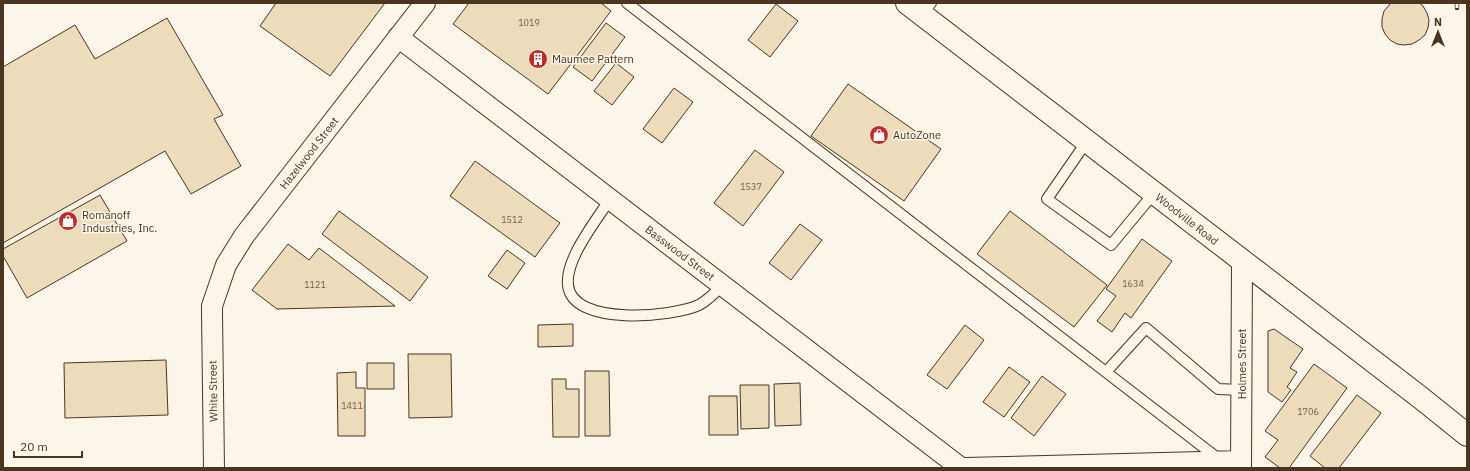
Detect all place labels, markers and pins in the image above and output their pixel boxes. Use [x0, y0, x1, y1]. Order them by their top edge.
building icon: Maumee Pattern [527, 48, 549, 70]
place label: Maumee Pattern [552, 52, 634, 66]
shop icon: AutoZone [868, 124, 890, 146]
place label: AutoZone [893, 128, 941, 142]
place label: Romanoff Industries, Inc. [82, 208, 157, 235]
shop icon: Romanoff Industries, Inc. [57, 210, 79, 232]

